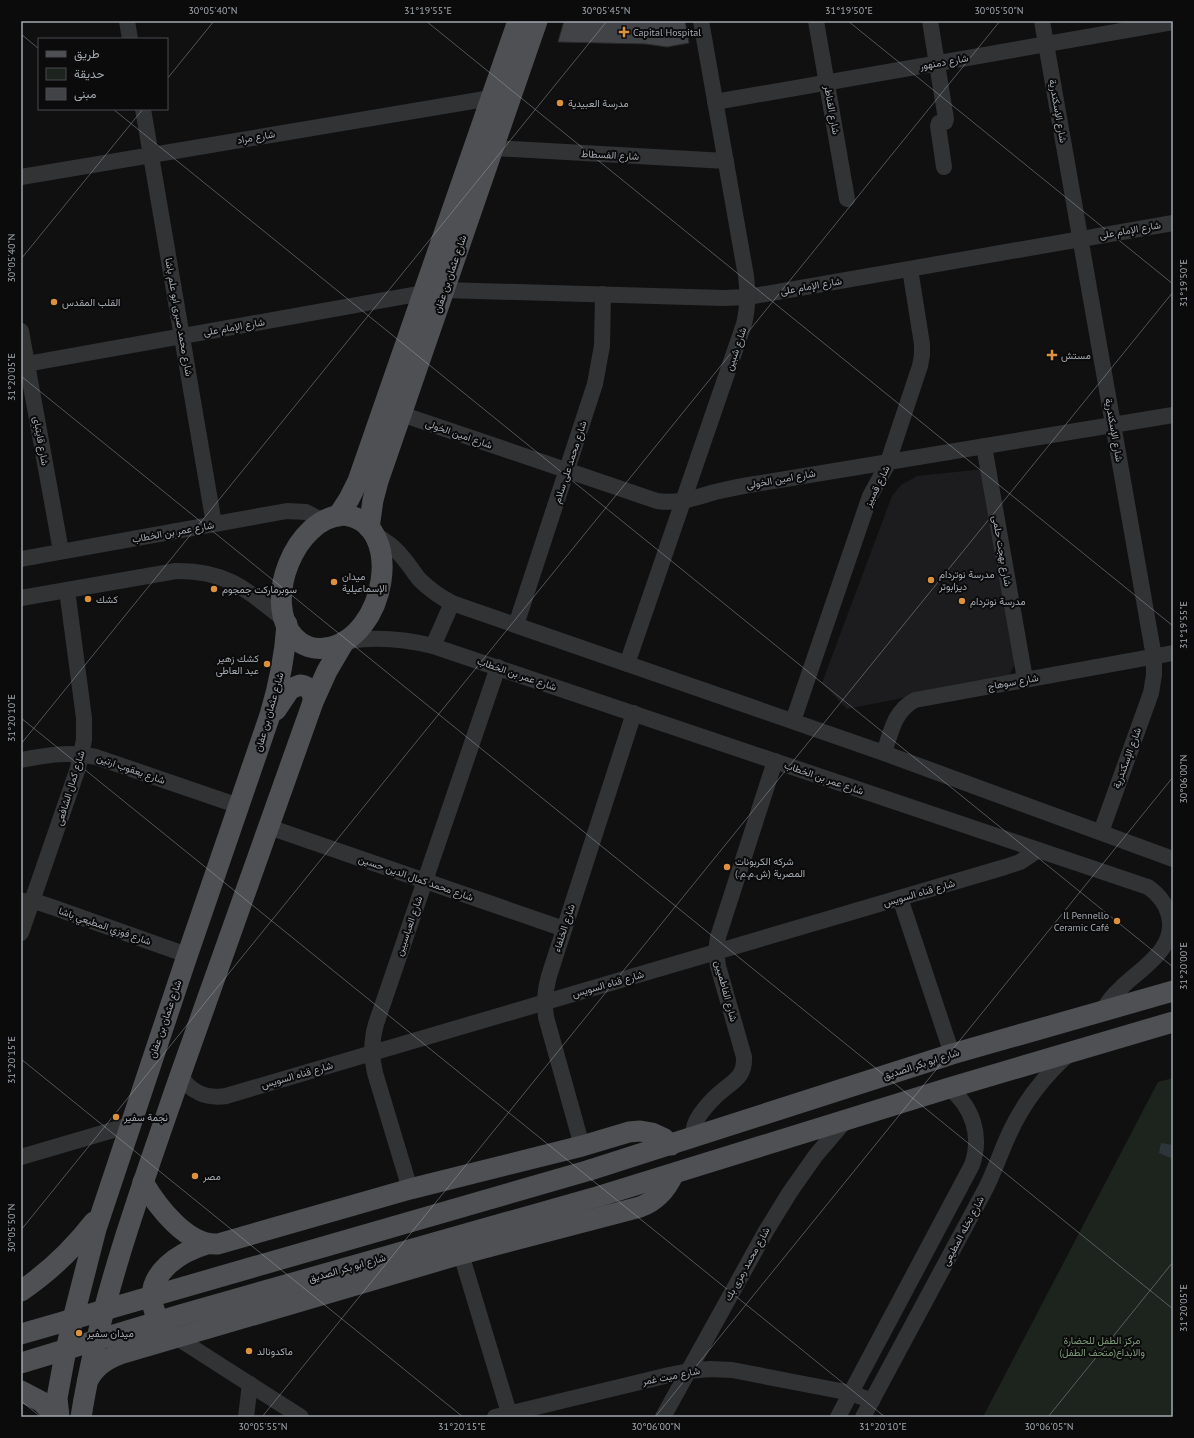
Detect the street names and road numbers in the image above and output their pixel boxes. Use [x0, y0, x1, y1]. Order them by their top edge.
street label: شارع دمنهور [918, 51, 969, 73]
street label: شارع الإسكندرية [1046, 78, 1070, 144]
street label: شارع القناطر [821, 84, 843, 136]
street label: شارع مراد [236, 127, 276, 147]
street label: شارع الفسطاط [581, 147, 639, 163]
street label: شارع الإمام على [1098, 218, 1162, 242]
street label: شارع عثمان بن عفان [431, 233, 469, 315]
street label: شارع محمد صبرى ابو علم باشا [162, 257, 196, 377]
street label: شارع الإمام على [779, 274, 843, 298]
street label: شارع الإمام على [202, 315, 266, 339]
street label: شارع شبين [722, 325, 750, 373]
street label: شارع الإسكندرية [1102, 397, 1126, 463]
street label: شارع قايتباى [30, 415, 52, 467]
street label: شارع امين الخولى [424, 416, 494, 452]
street label: شارع محمد على سلام [551, 419, 590, 505]
street label: شارع قمبيز [861, 463, 893, 510]
street label: شارع امين الخولى [745, 466, 817, 491]
street label: شارع بهجت حلمى [989, 515, 1015, 588]
street label: شارع عمر بن الخطاب [131, 518, 215, 546]
street label: شارع عمر بن الخطاب [476, 654, 559, 694]
street label: شارع عثمان بن عفان [251, 671, 287, 753]
street label: شارع سوهاج [987, 671, 1040, 693]
street label: شارع الإسكندرية [1110, 726, 1144, 790]
street label: شارع كمال الشافعى [52, 749, 88, 827]
street label: شارع يعقوب ارتين [95, 751, 167, 787]
street label: شارع عمر بن الخطاب [783, 758, 866, 798]
street label: شارع محمد كمال الدين حسين [357, 852, 475, 904]
street label: شارع قناه السويس [882, 876, 957, 909]
street label: شارع العباسيين [393, 894, 425, 958]
street label: شارع الخلفاء [550, 902, 578, 954]
street label: شارع فوزي المطيعي باشا [56, 904, 153, 950]
street label: شارع الفاطميين [712, 959, 740, 1023]
street label: شارع قناه السويس [571, 967, 646, 1000]
street label: شارع عثمان بن عفان [146, 978, 184, 1060]
street label: شارع ابو بكر الصديق [881, 1045, 961, 1082]
street label: شارع قناه السويس [260, 1058, 335, 1091]
street label: شارع نخله المطيعى [939, 1194, 987, 1268]
street label: شارع محمد رمزى بك [721, 1225, 773, 1303]
street label: شارع ابو بكر الصديق [307, 1251, 387, 1285]
street label: شارع ميت غمر [640, 1364, 701, 1388]

